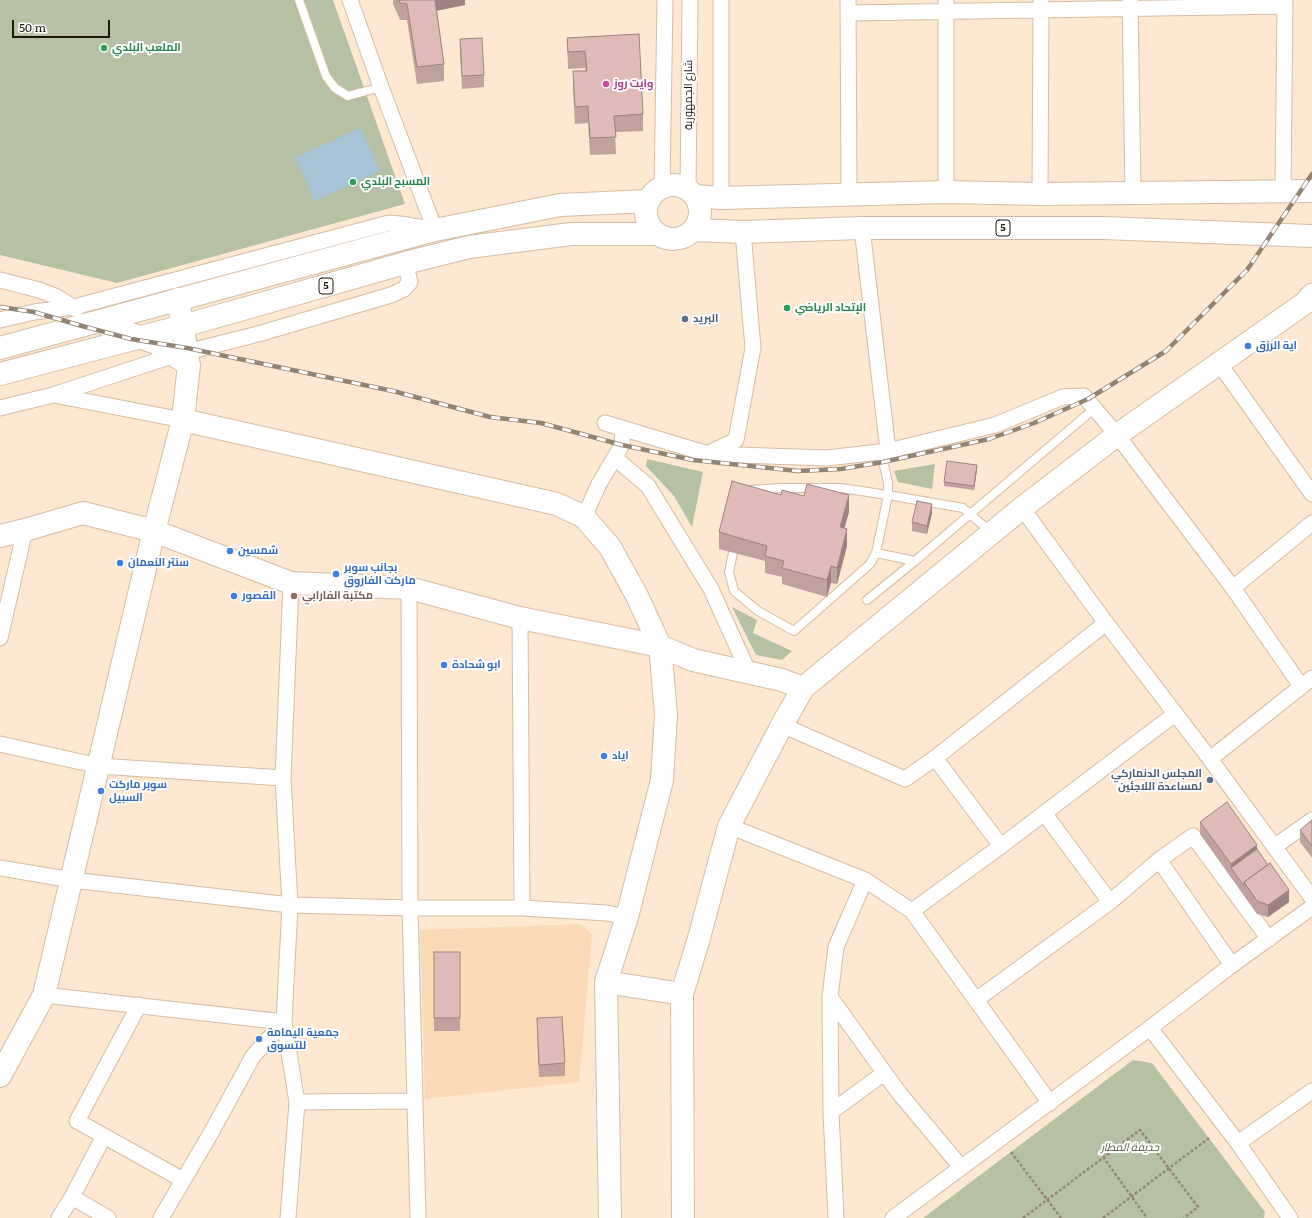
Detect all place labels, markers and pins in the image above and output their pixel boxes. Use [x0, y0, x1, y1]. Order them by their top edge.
place label: الملعب البلدي [112, 41, 181, 55]
marker: الملعب البلدي [99, 43, 109, 53]
place label: وايت روز [614, 77, 653, 91]
marker: وايت روز [601, 79, 611, 89]
place label: المسبح البلدي [361, 175, 430, 189]
marker: المسبح البلدي [348, 177, 358, 187]
place label: الإتحاد الرياضي [795, 301, 866, 315]
marker: الإتحاد الرياضي [782, 303, 792, 313]
place label: البريد [693, 312, 718, 326]
marker: البريد [680, 314, 690, 324]
place label: اية الرزق [1256, 339, 1297, 353]
marker: اية الرزق [1243, 341, 1253, 351]
place label: شمسين [238, 544, 278, 558]
marker: شمسين [225, 546, 235, 556]
place label: سنتر النعمان [128, 556, 189, 570]
marker: سنتر النعمان [115, 558, 125, 568]
place label: بجانب سوبر ماركت الفاروق [344, 561, 416, 587]
marker: بجانب سوبر ماركت الفاروق [331, 569, 341, 579]
place label: القصور [242, 589, 276, 603]
place label: مكتبة الفارابي [302, 589, 373, 603]
marker: القصور [229, 591, 239, 601]
marker: مكتبة الفارابي [289, 591, 299, 601]
place label: ابو شحادة [452, 658, 501, 672]
marker: ابو شحادة [439, 660, 449, 670]
place label: اياد [612, 749, 629, 763]
marker: اياد [599, 751, 609, 761]
place label: المجلس الدنماركي لمساعدة اللاجئين [1111, 767, 1202, 793]
marker: المجلس الدنماركي لمساعدة اللاجئين [1205, 775, 1215, 785]
place label: سوبر ماركت السبيل [109, 778, 167, 804]
marker: سوبر ماركت السبيل [96, 786, 106, 796]
place label: جمعية اليمامة للتسوق [267, 1026, 339, 1052]
marker: جمعية اليمامة للتسوق [254, 1034, 264, 1044]

